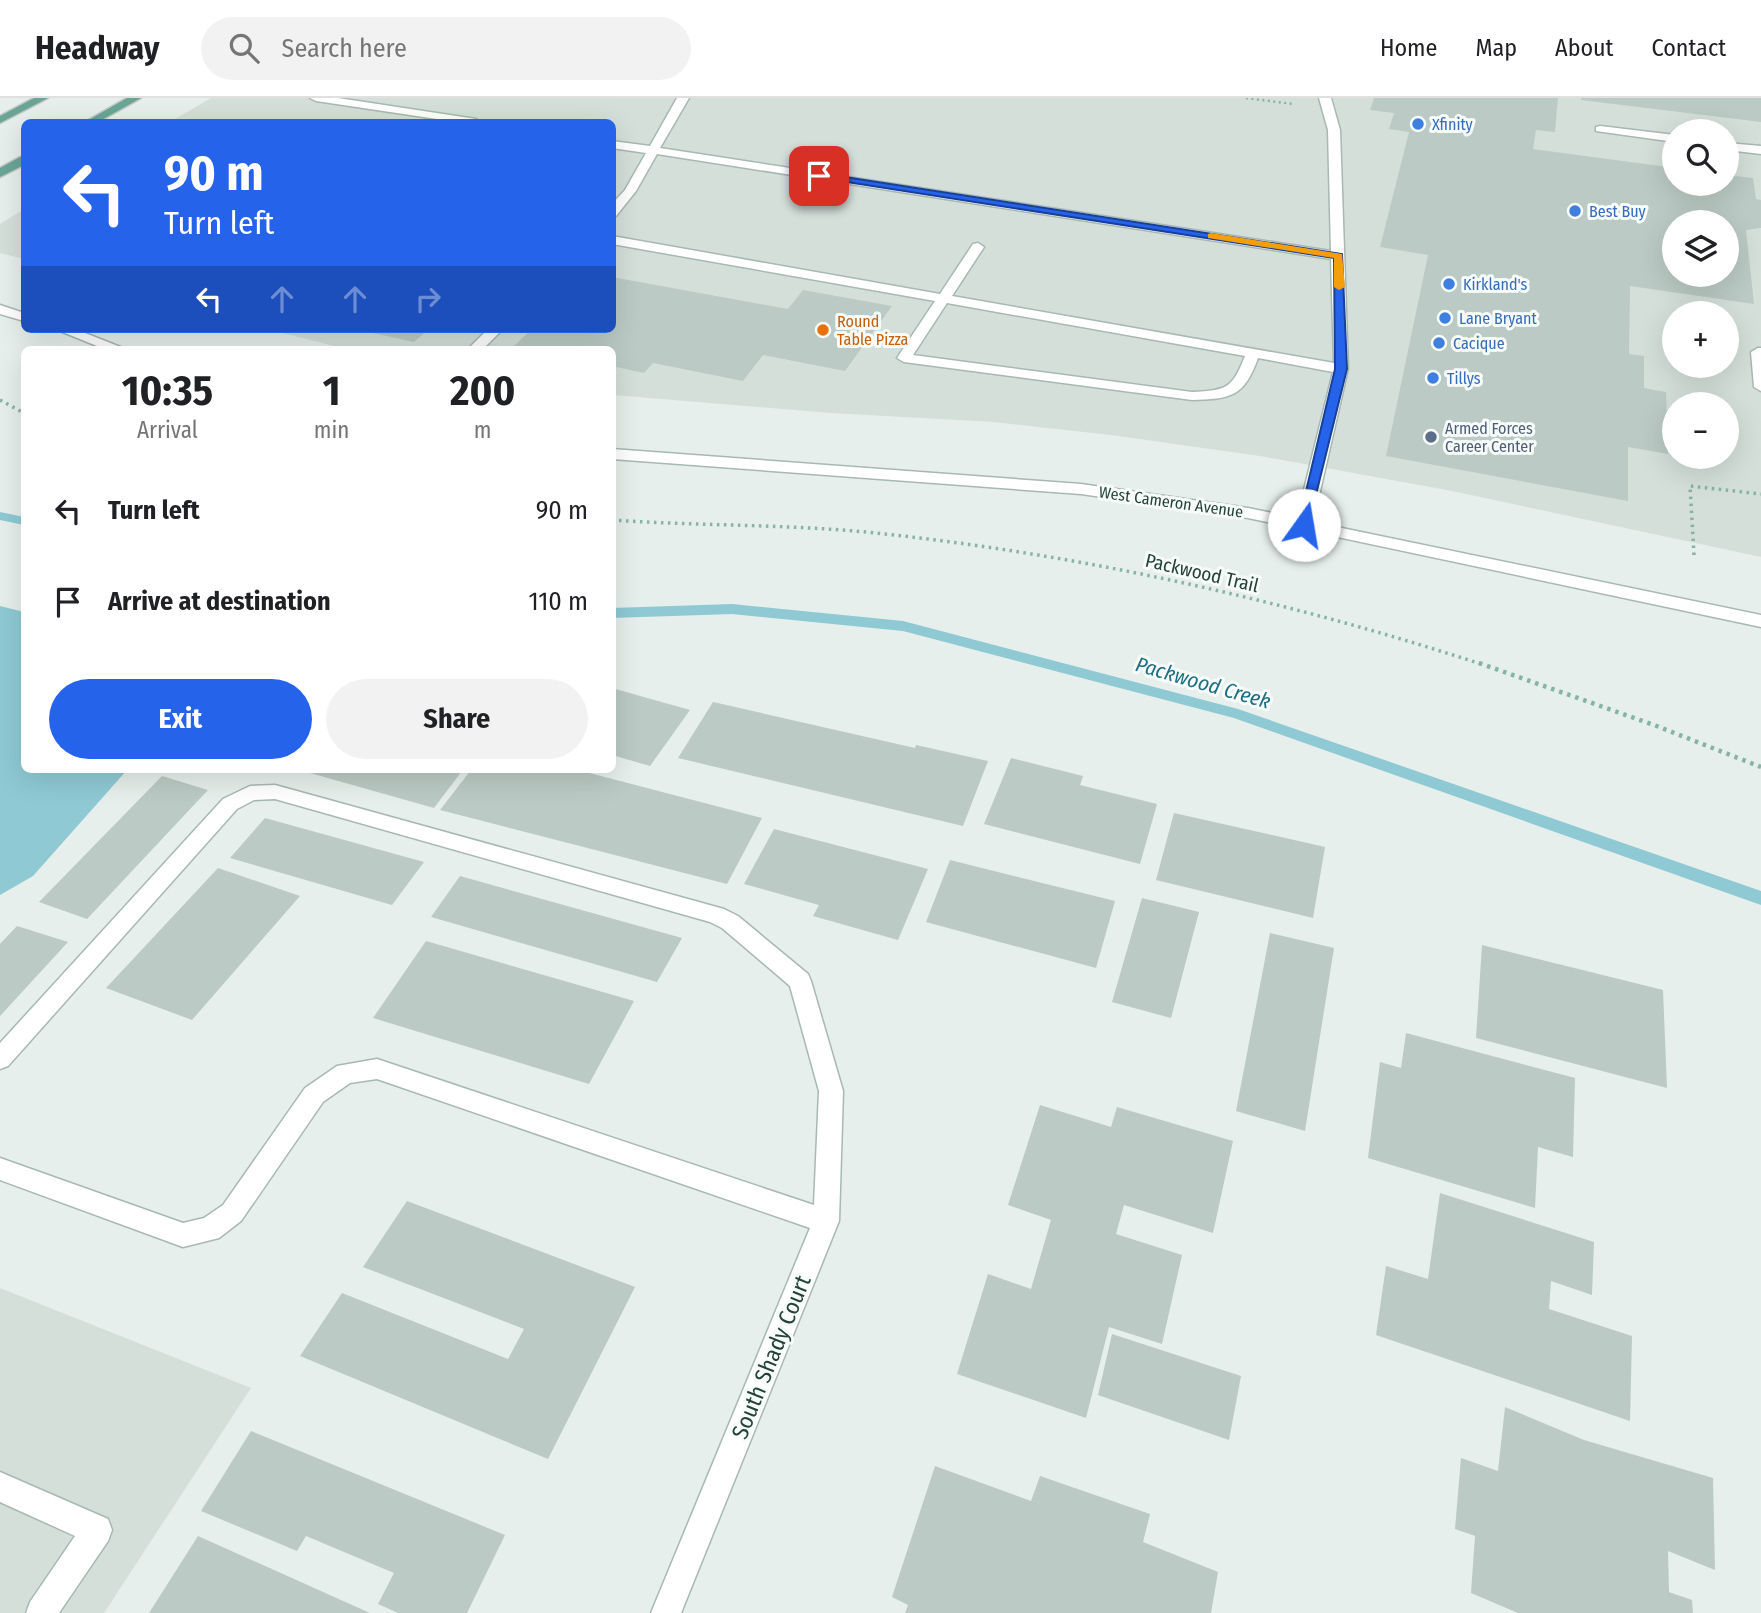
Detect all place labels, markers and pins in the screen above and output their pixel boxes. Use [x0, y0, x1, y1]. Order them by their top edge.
place label: Xfinity [1432, 115, 1474, 134]
marker: Xfinity [1410, 116, 1426, 132]
pin [789, 146, 849, 206]
place label: Best Buy [1589, 202, 1647, 221]
marker: Best Buy [1567, 203, 1583, 219]
place label: Kirkland's [1463, 275, 1528, 294]
marker: Kirkland's [1441, 276, 1457, 292]
place label: Lane Bryant [1459, 309, 1537, 328]
marker: Lane Bryant [1437, 310, 1453, 326]
place label: Round Table Pizza [837, 312, 909, 349]
marker: Round Table Pizza [815, 322, 831, 338]
place label: Cacique [1453, 334, 1505, 353]
marker: Cacique [1431, 335, 1447, 351]
place label: Tillys [1447, 369, 1481, 388]
marker: Tillys [1425, 370, 1441, 386]
place label: Armed Forces Career Center [1445, 419, 1534, 456]
marker: Armed Forces Career Center [1423, 429, 1439, 445]

